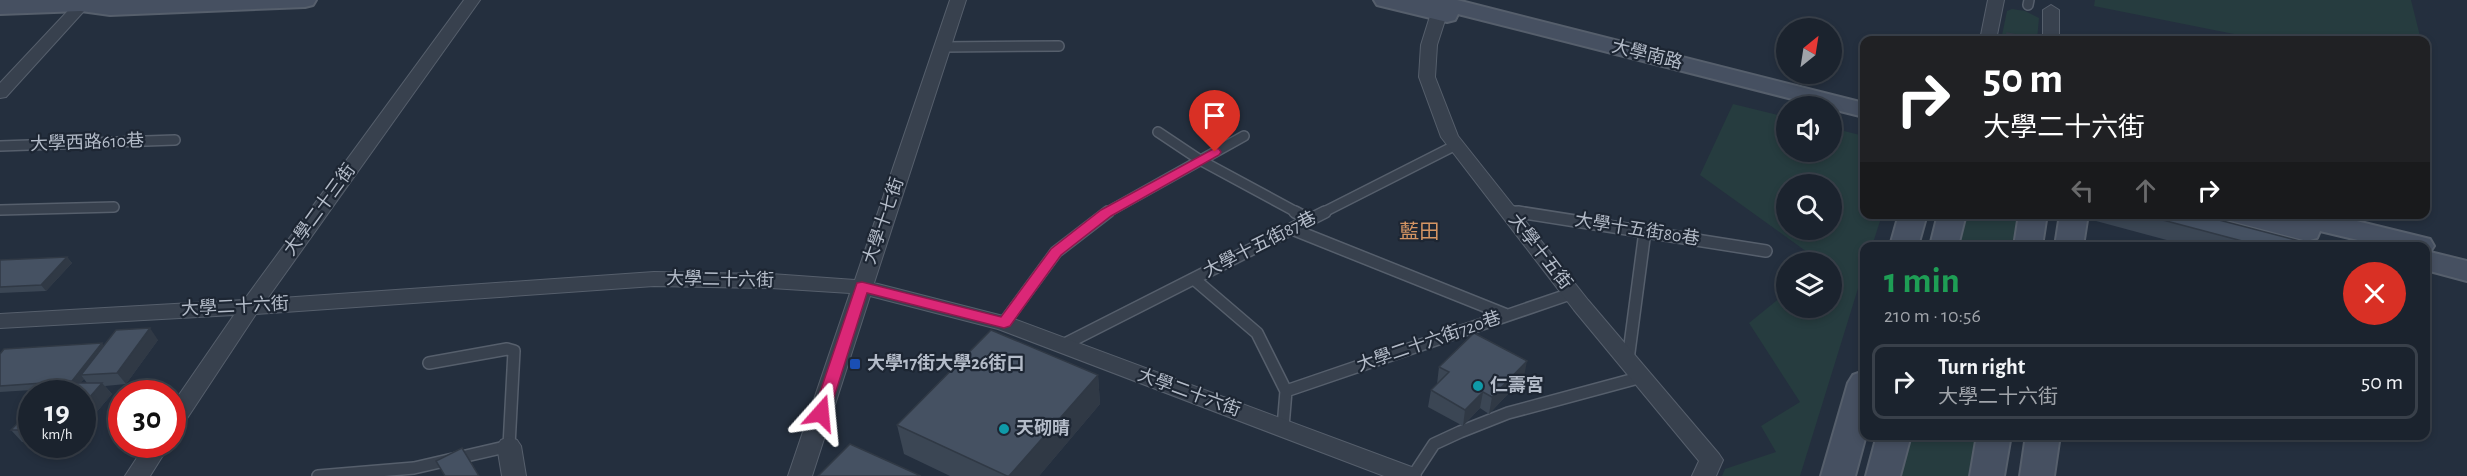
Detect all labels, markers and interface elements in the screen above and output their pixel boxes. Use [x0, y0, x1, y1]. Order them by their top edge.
north arrow [1776, 18, 1842, 84]
map controls [1776, 18, 1842, 318]
street label: 大學南路 [1610, 36, 1685, 72]
text: 50 m [1983, 58, 2063, 100]
icon: right [1884, 60, 1962, 138]
pin [1189, 90, 1240, 152]
button: sound [1776, 96, 1842, 162]
icon: arrive [1198, 99, 1231, 132]
text: 大學二十六街 [1983, 114, 2145, 141]
street label: 大學西路610巷 [30, 130, 144, 154]
street label: 大學二十三街 [279, 160, 359, 259]
button: search [1776, 174, 1842, 240]
icon: left [2066, 174, 2099, 207]
icon: ahead [2129, 174, 2162, 207]
icon: right [2192, 174, 2225, 207]
street label: 大學十七街 [859, 175, 907, 266]
street label: 大學十五街87巷 [1200, 207, 1319, 281]
street label: 大學十五街80巷 [1573, 209, 1701, 249]
street label: 大學十五街 [1505, 210, 1576, 293]
district label: 藍田 [1399, 221, 1439, 242]
button: layers [1776, 252, 1842, 318]
button: close [2343, 262, 2406, 325]
text: 1 min [1884, 263, 1960, 299]
street label: 大學二十六街 [666, 268, 774, 290]
street label: 大學二十六街 [180, 293, 289, 319]
text: 210 m · 10:56 [1884, 306, 1981, 326]
street label: 大學二十六街720巷 [1354, 307, 1503, 375]
place label: 大學17街大學26街口 [867, 353, 1024, 373]
text: Turn right [1938, 356, 2025, 378]
marker: 大學17街大學26街口 [848, 357, 862, 371]
street label: 大學二十六街 [1135, 364, 1244, 420]
icon: right [1887, 365, 1920, 398]
text: 50 m [2361, 371, 2403, 393]
place label: 仁壽宮 [1490, 375, 1544, 395]
marker: 仁壽宮 [1471, 379, 1485, 393]
speed limit sign: 30 [108, 380, 186, 458]
position arrow [789, 381, 853, 445]
text: 大學二十六街 [1938, 387, 2058, 407]
text: 19 [44, 397, 70, 427]
place label: 天砌晴 [1016, 419, 1070, 438]
marker: 天砌晴 [997, 422, 1011, 436]
text: km/h [42, 427, 72, 442]

